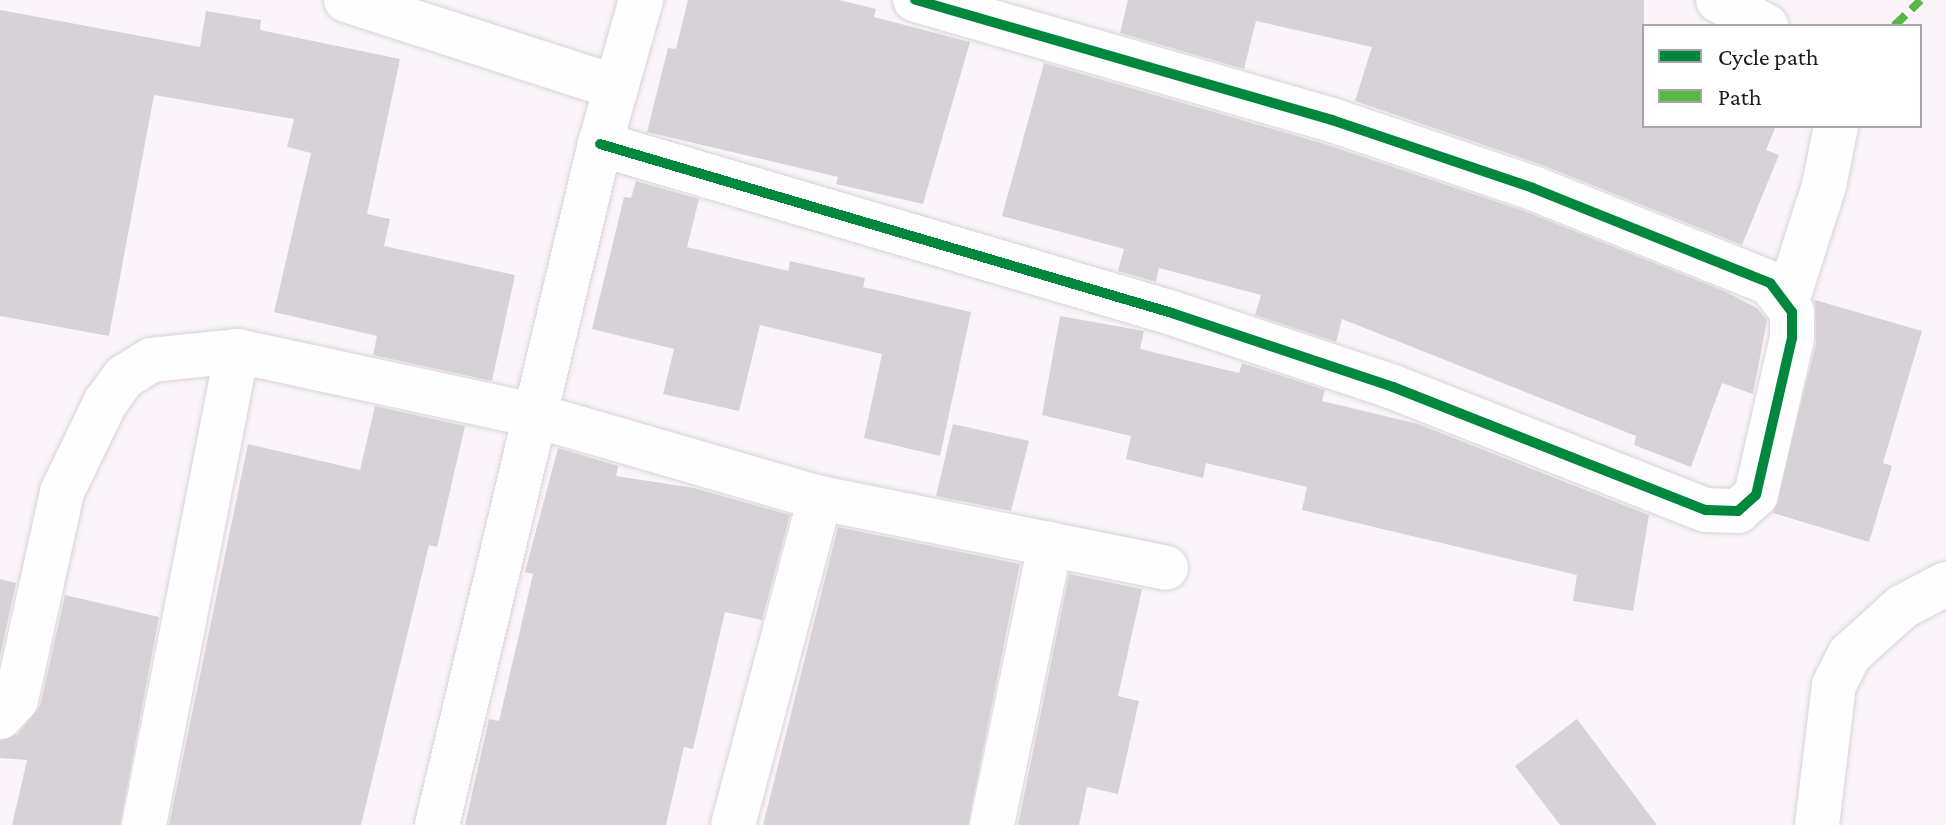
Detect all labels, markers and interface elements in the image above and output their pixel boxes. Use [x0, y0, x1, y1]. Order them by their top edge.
legend [1642, 24, 1922, 128]
text: Cycle path [1718, 43, 1819, 70]
text: Path [1718, 83, 1762, 110]

